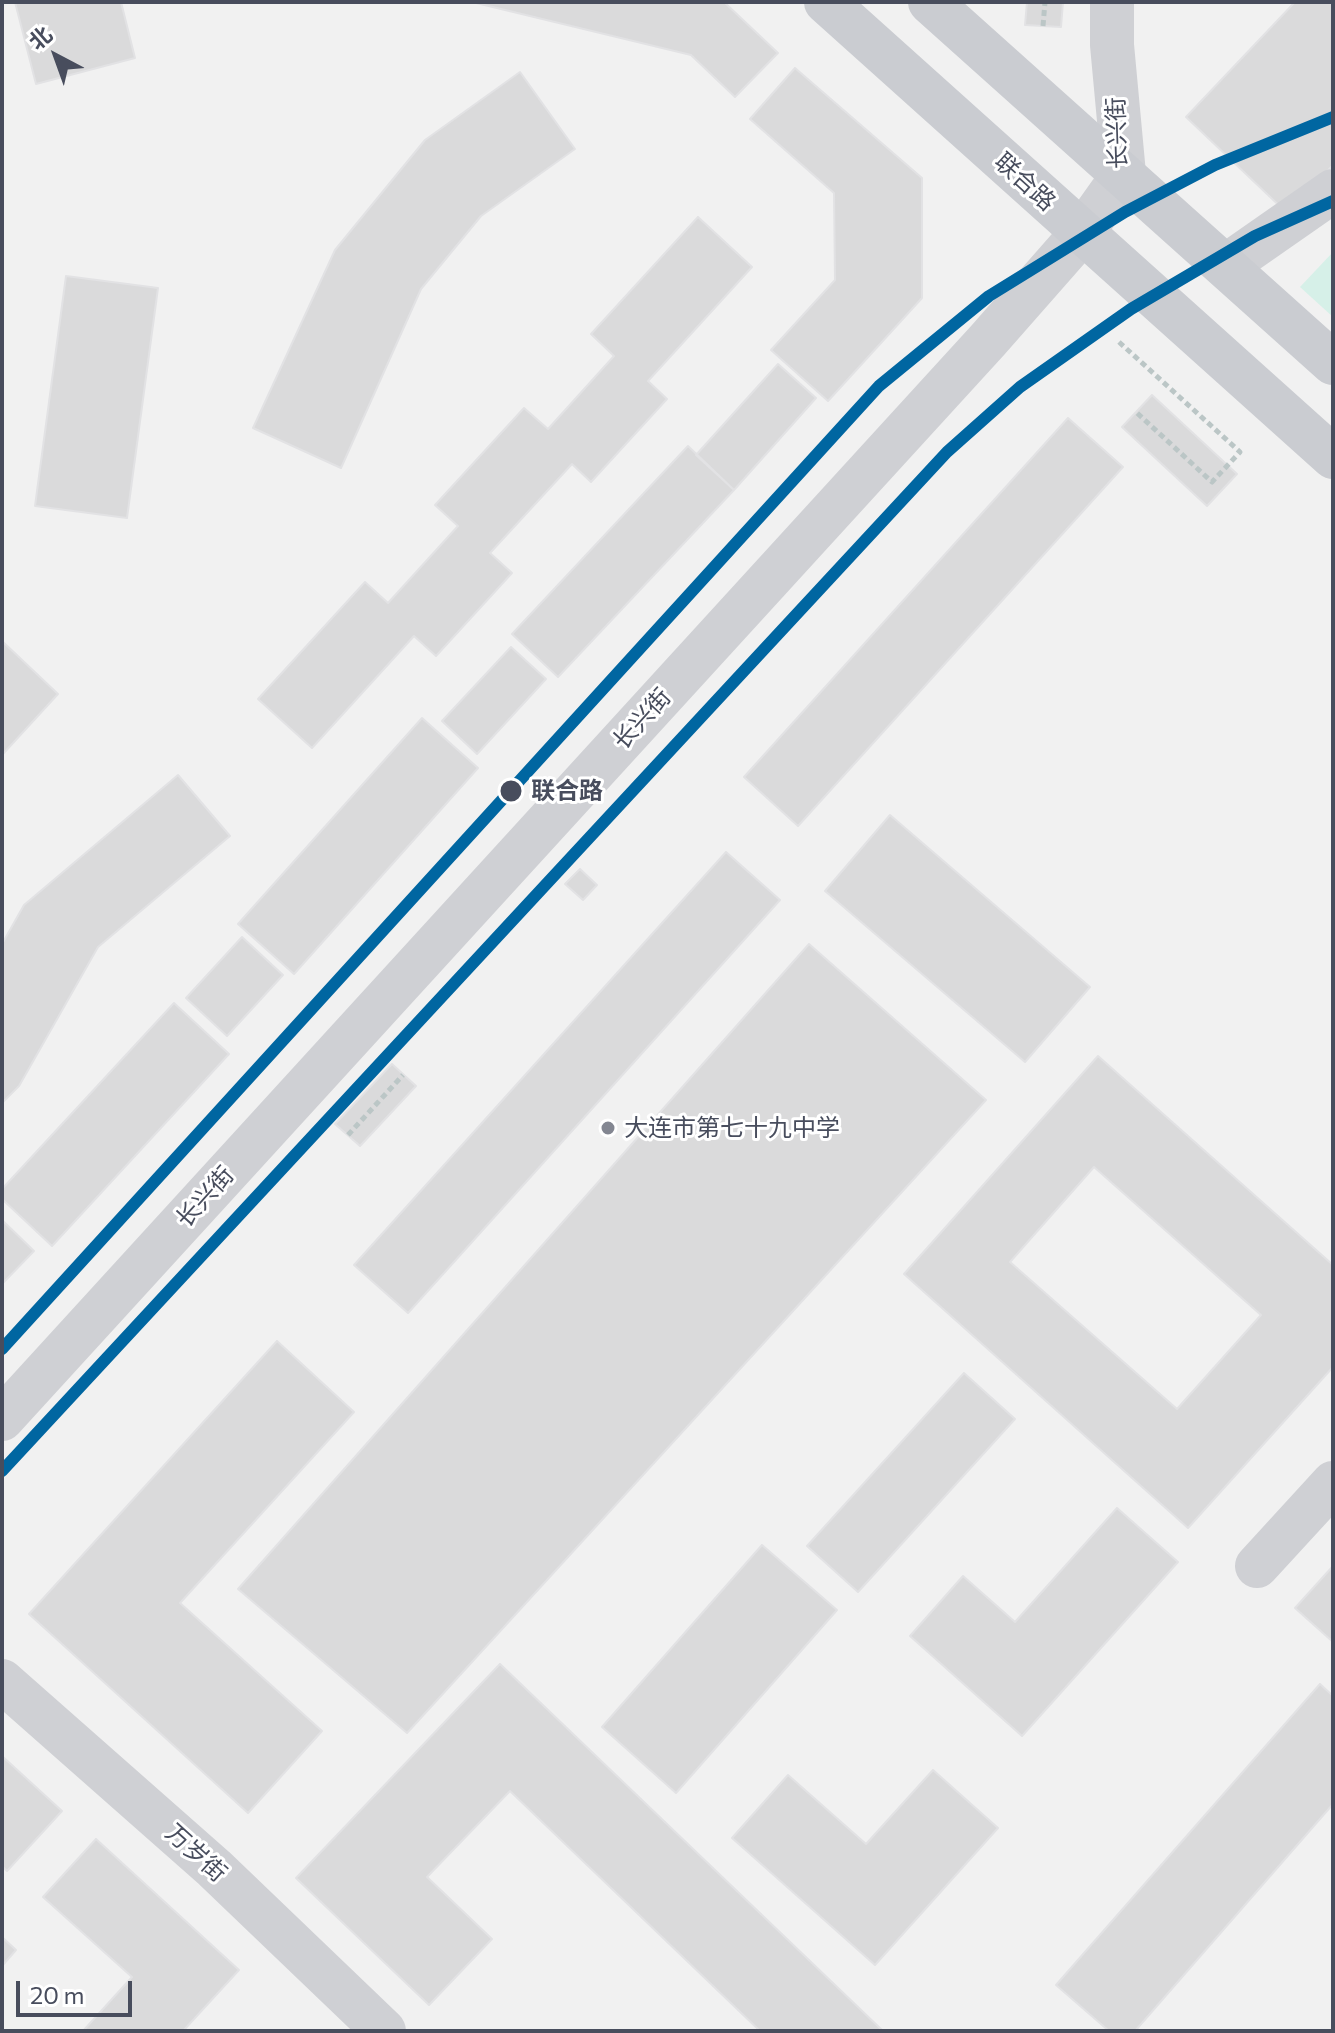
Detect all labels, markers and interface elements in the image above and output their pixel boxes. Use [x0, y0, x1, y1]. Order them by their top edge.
north arrow [16, 16, 96, 96]
text: 北 [23, 20, 57, 55]
street label: 长兴街 [1101, 97, 1133, 169]
street label: 联合路 [989, 147, 1061, 217]
street label: 长兴街 [607, 683, 677, 755]
place label: 联合路 [531, 777, 603, 805]
marker: 联合路 [498, 778, 524, 804]
place label: 大连市第七十九中学 [624, 1114, 840, 1142]
marker: 大连市第七十九中学 [599, 1119, 617, 1137]
street label: 长兴街 [170, 1161, 240, 1233]
street label: 万岁街 [160, 1818, 232, 1888]
scale bar [20, 1965, 136, 2015]
text: 20 m [30, 1980, 84, 2009]

